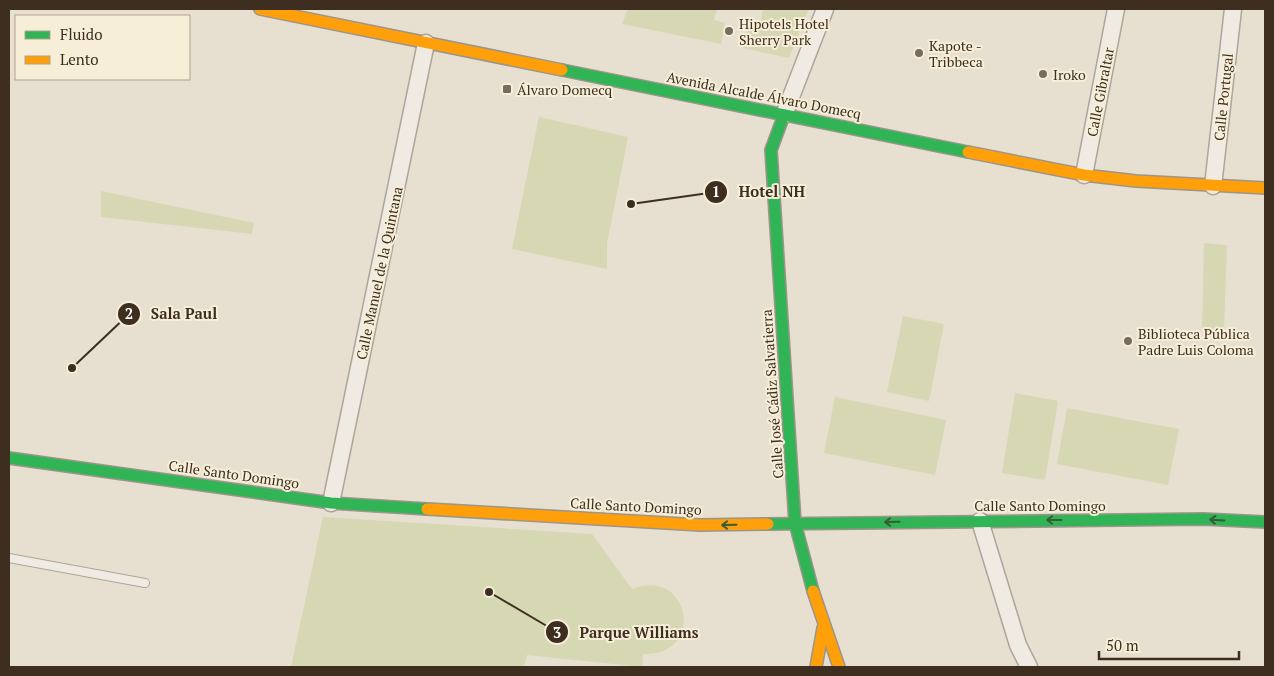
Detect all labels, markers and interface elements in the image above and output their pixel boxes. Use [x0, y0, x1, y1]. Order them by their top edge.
place label: Hipotels Hotel Sherry Park [739, 14, 829, 49]
legend [15, 15, 190, 80]
text: Fluido [60, 24, 102, 44]
marker: Hipotels Hotel Sherry Park [723, 25, 735, 37]
place label: Kapote - Tribbeca [929, 36, 983, 71]
street label: Calle Gibraltar [1082, 45, 1118, 138]
marker: Kapote - Tribbeca [913, 47, 925, 59]
text: Lento [60, 49, 99, 69]
street label: Calle Portugal [1209, 52, 1237, 142]
place label: Iroko [1053, 65, 1086, 84]
street label: Avenida Alcalde Álvaro Domecq [665, 67, 863, 123]
marker: Iroko [1037, 68, 1049, 80]
place label: Álvaro Domecq [517, 80, 613, 99]
marker: Álvaro Domecq [501, 83, 513, 95]
callout: Hotel NH [704, 177, 815, 207]
text: 1 [712, 181, 720, 201]
text: Hotel NH [739, 181, 806, 201]
street label: Calle Manuel de la Quintana [351, 185, 407, 361]
callout: Sala Paul [116, 299, 228, 329]
text: 2 [125, 303, 133, 323]
text: Sala Paul [151, 303, 217, 323]
street label: Calle José Cádiz Salvatierra [757, 309, 787, 479]
place label: Biblioteca Pública Padre Luis Coloma [1138, 324, 1254, 359]
marker: Biblioteca Pública Padre Luis Coloma [1122, 335, 1134, 347]
street label: Calle Santo Domingo [168, 455, 301, 493]
street label: Calle Santo Domingo [570, 493, 702, 519]
street label: Calle Santo Domingo [974, 496, 1106, 515]
one-way arrow [1046, 515, 1062, 525]
one-way arrow [1209, 515, 1225, 524]
one-way arrow [884, 517, 900, 527]
one-way arrow [721, 520, 738, 530]
callout: Parque Williams [545, 617, 709, 647]
text: 3 [553, 622, 561, 642]
text: Parque Williams [579, 622, 699, 642]
scale bar [1099, 628, 1239, 660]
text: 50 m [1106, 635, 1139, 655]

